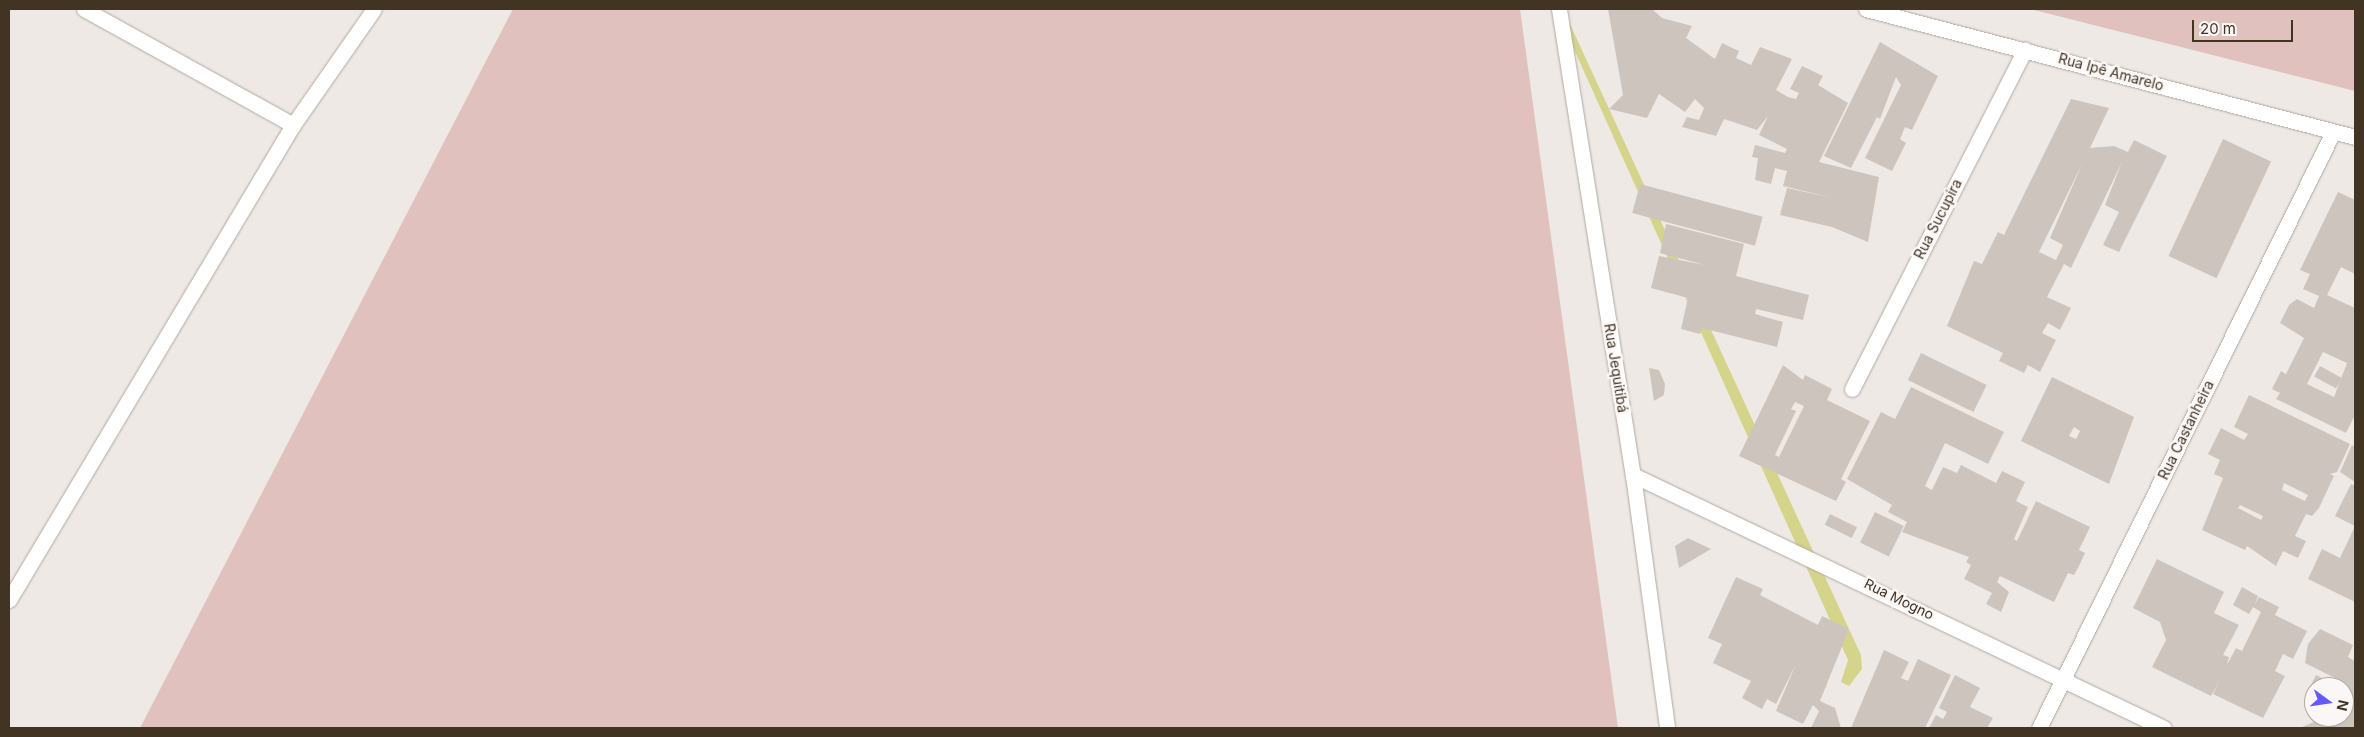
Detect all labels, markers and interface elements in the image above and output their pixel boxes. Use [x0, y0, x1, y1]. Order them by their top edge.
scale bar [2194, 10, 2295, 42]
text: 20 m [2200, 19, 2236, 38]
street label: Rua Ipê Amarelo [2057, 50, 2165, 94]
street label: Rua Sucupira [1911, 176, 1965, 262]
street label: Rua Jequitibá [1601, 322, 1631, 414]
street label: Rua Castanheira [2155, 378, 2217, 482]
street label: Rua Mogno [1861, 575, 1937, 623]
north arrow [2304, 677, 2354, 727]
text: N [2334, 698, 2353, 713]

